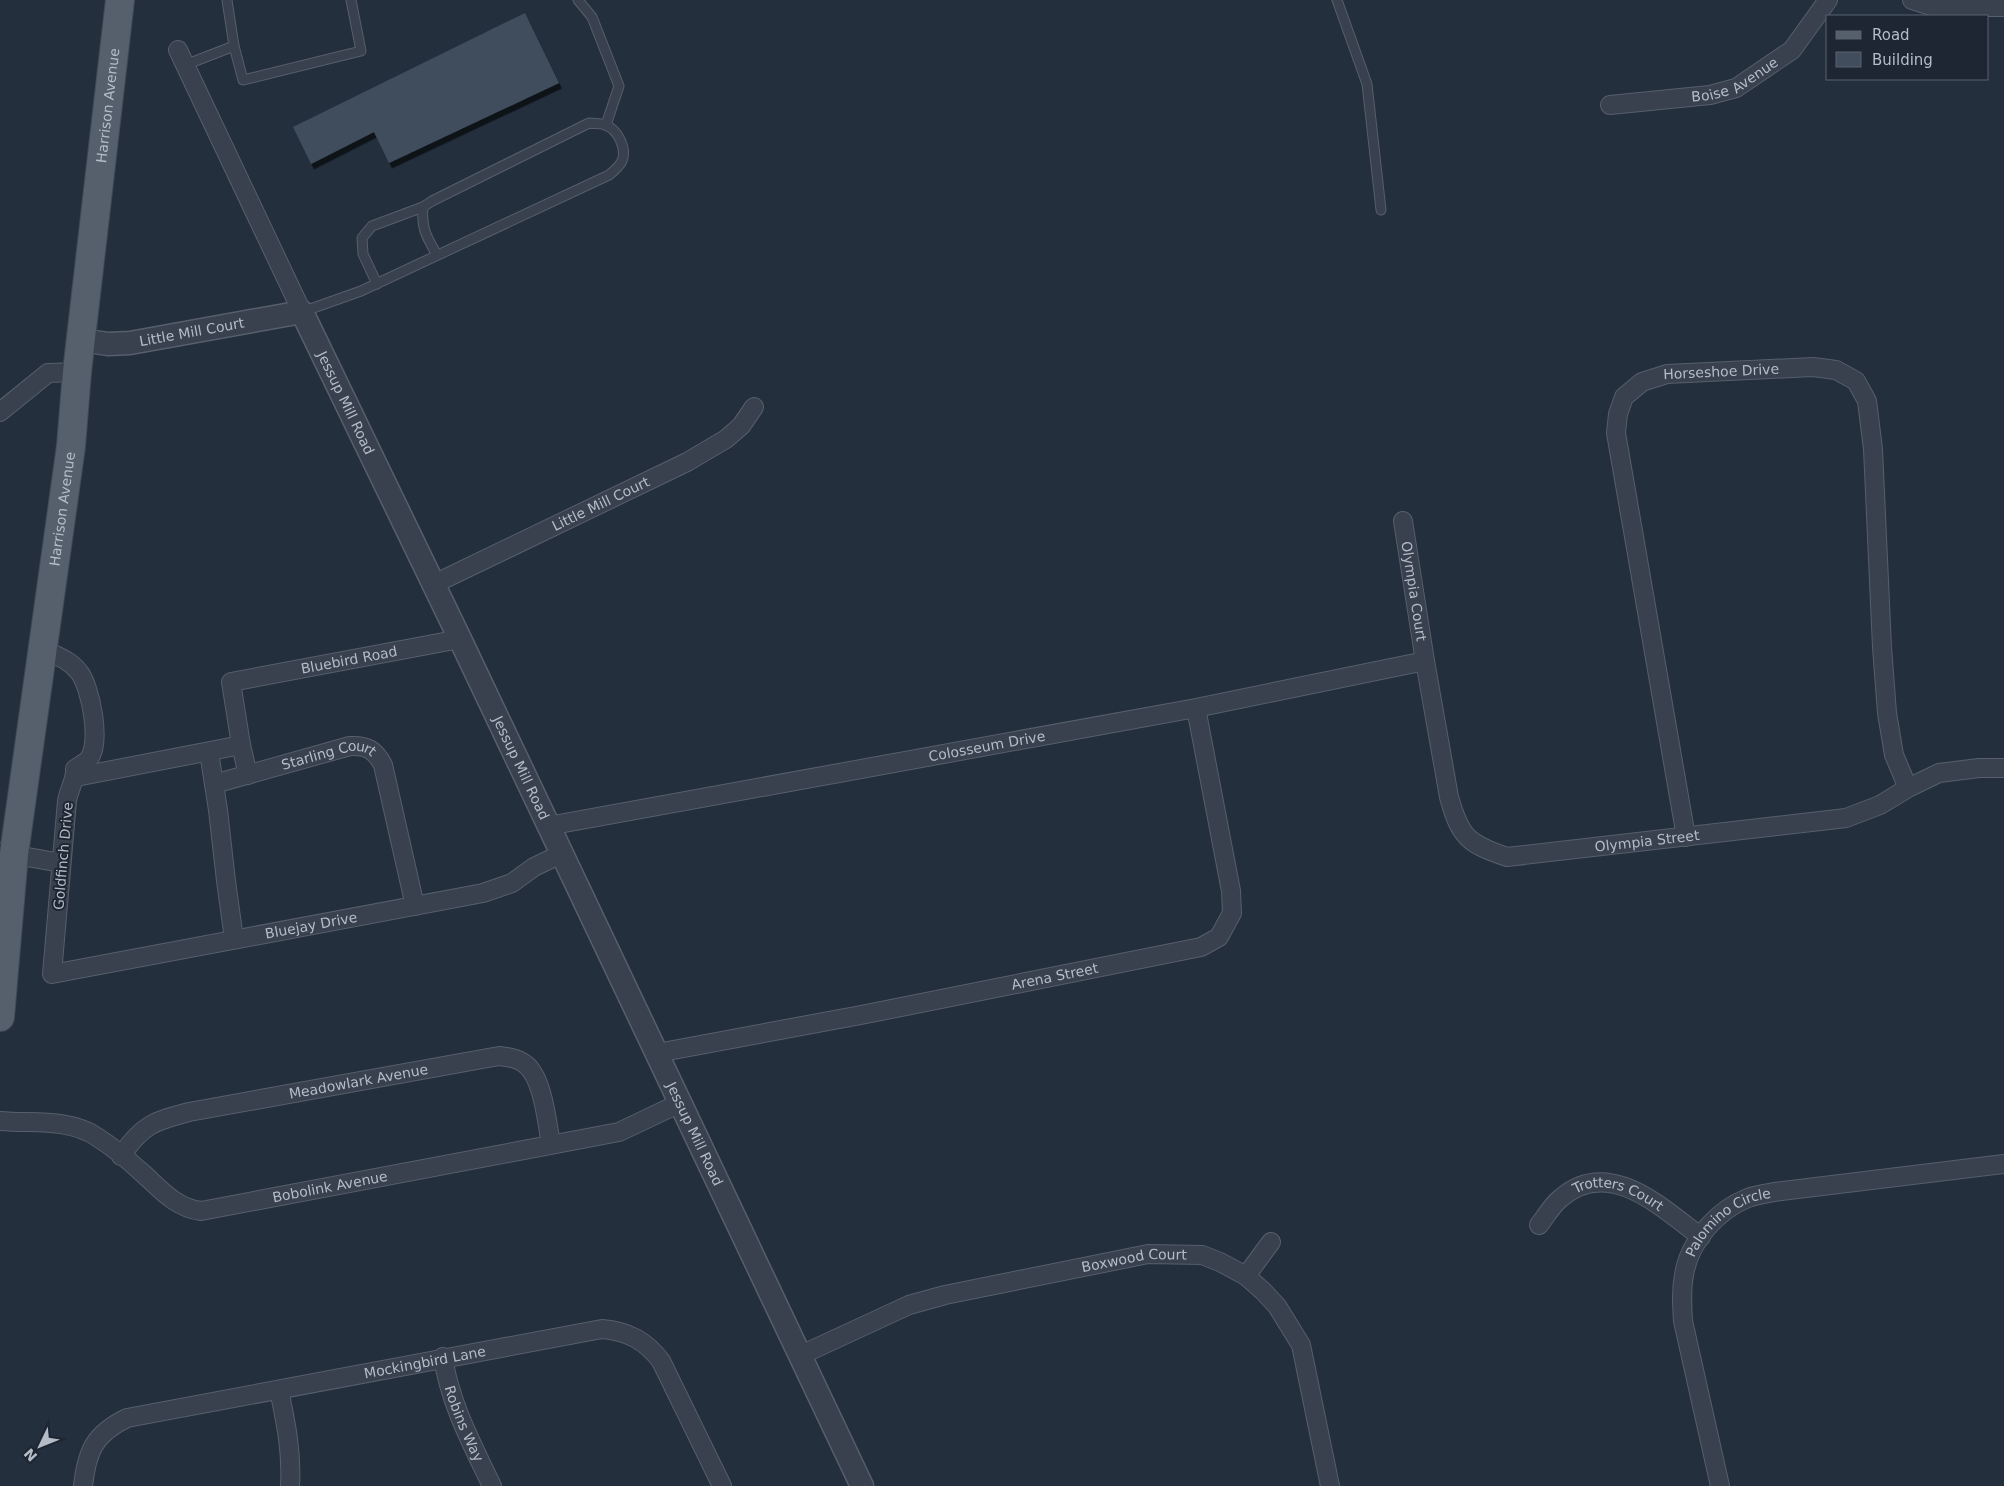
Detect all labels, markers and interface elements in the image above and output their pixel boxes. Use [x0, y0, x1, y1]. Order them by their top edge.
legend [1826, 15, 1989, 80]
text: Road [1872, 26, 1910, 44]
street label: Harrison Avenue [93, 47, 122, 164]
text: Building [1872, 51, 1933, 69]
street label: Boise Avenue [1691, 54, 1781, 105]
street label: Little Mill Court [138, 314, 246, 349]
street label: Jessup Mill Road [314, 348, 378, 457]
street label: Horseshoe Drive [1663, 361, 1779, 382]
street label: Harrison Avenue [46, 451, 78, 567]
street label: Little Mill Court [549, 473, 652, 534]
street label: Olympia Court [1398, 540, 1430, 643]
street label: Bluebird Road [300, 643, 399, 677]
street label: Jessup Mill Road [489, 713, 553, 822]
street label: Colosseum Drive [927, 728, 1046, 765]
street label: Starling Court [280, 738, 380, 773]
street label: Goldfinch Drive [50, 801, 76, 911]
street label: Olympia Street [1594, 827, 1701, 855]
street label: Bluejay Drive [264, 909, 358, 942]
street label: Arena Street [1010, 960, 1100, 993]
street label: Meadowlark Avenue [288, 1061, 429, 1102]
street label: Jessup Mill Road [663, 1078, 726, 1188]
street label: Bobolink Avenue [271, 1168, 389, 1205]
street label: Trotters Court [1569, 1174, 1667, 1214]
street label: Palomino Circle [1682, 1185, 1772, 1259]
street label: Boxwood Court [1080, 1246, 1187, 1275]
street label: Mockingbird Lane [363, 1343, 487, 1381]
street label: Robins Way [442, 1384, 487, 1464]
north arrow [15, 1421, 65, 1471]
text: N [21, 1445, 40, 1465]

